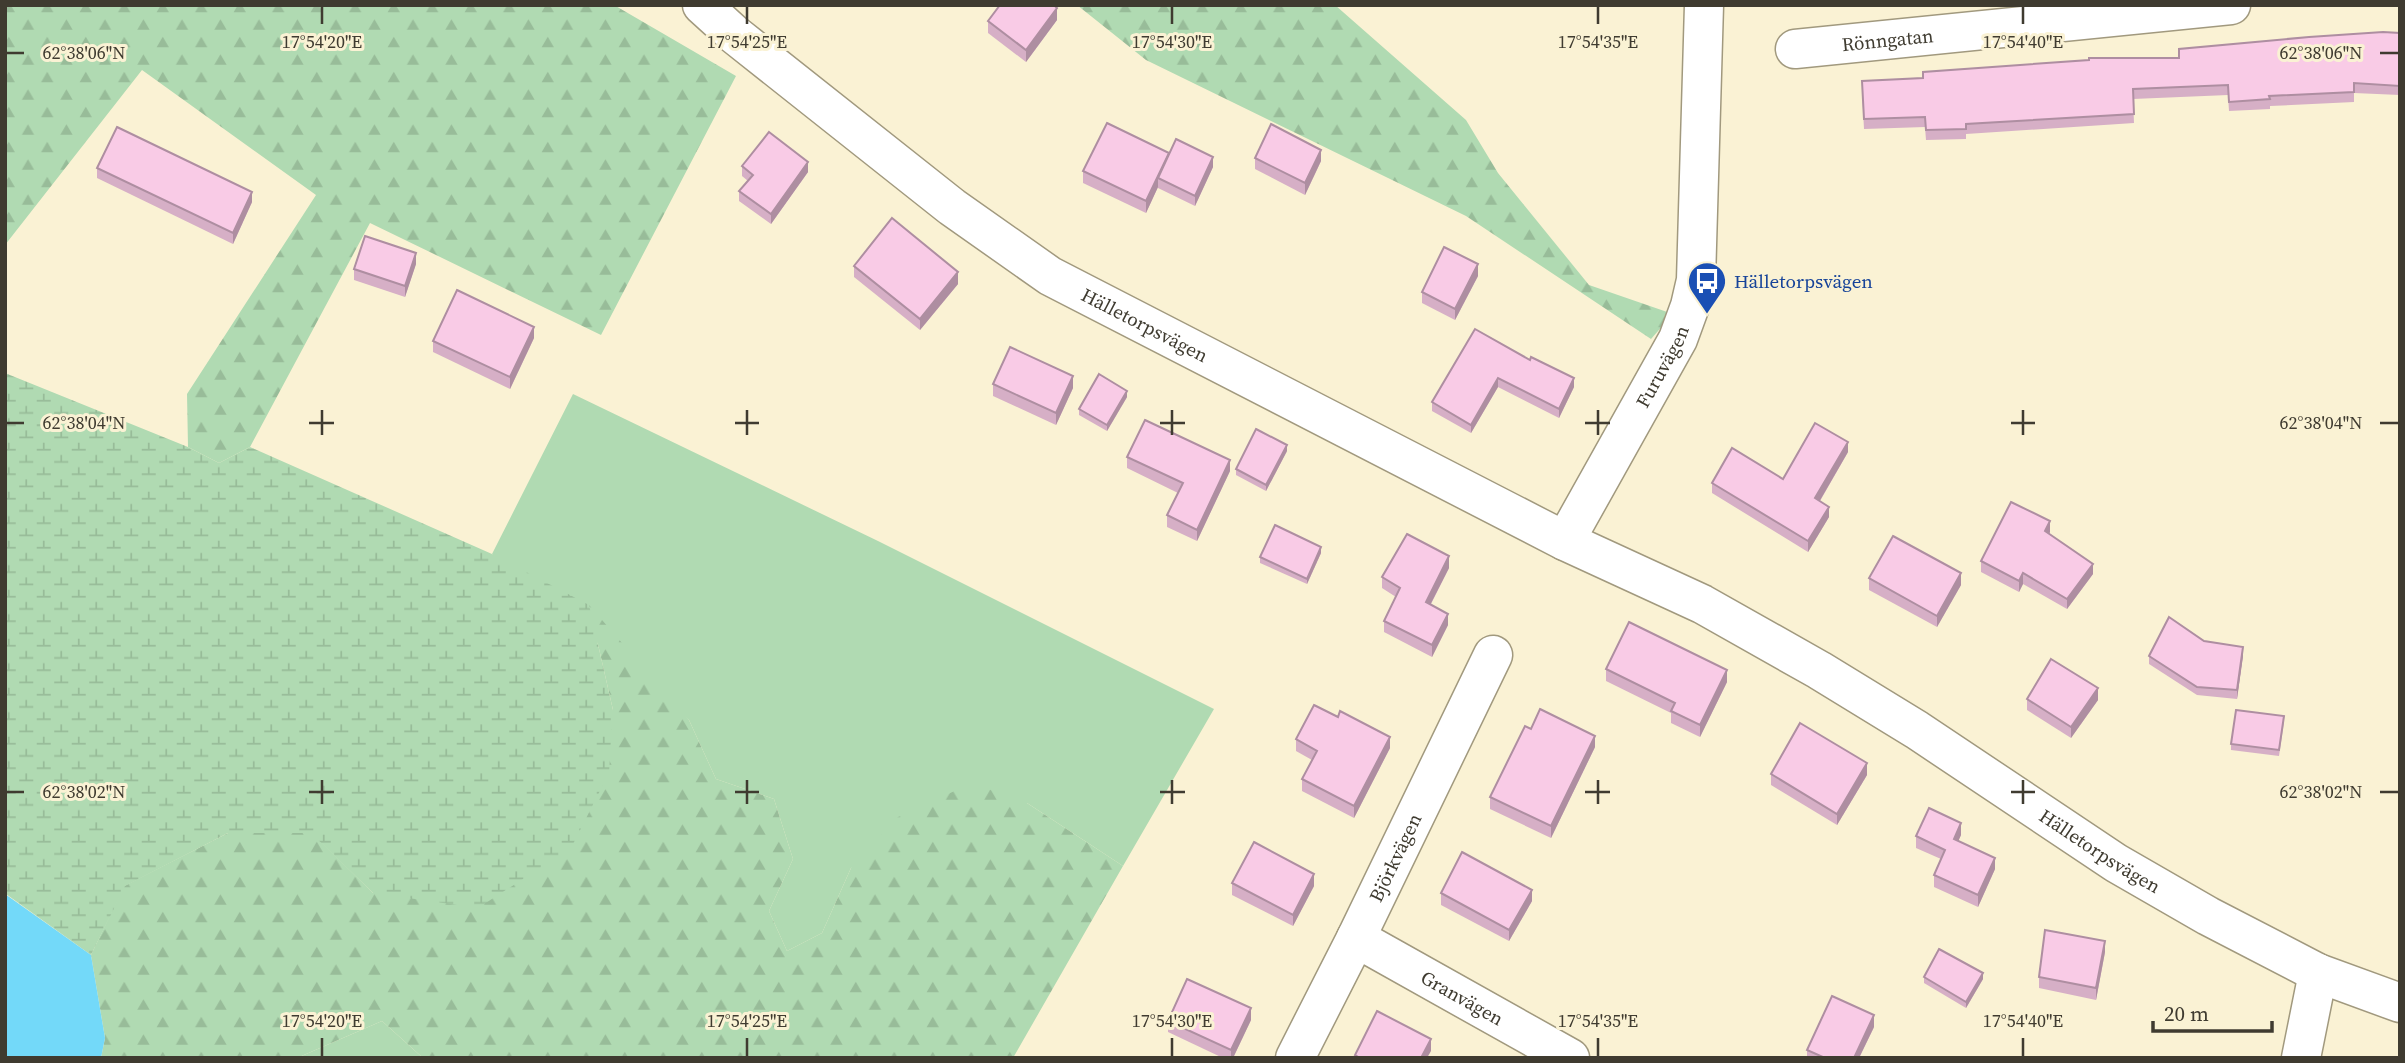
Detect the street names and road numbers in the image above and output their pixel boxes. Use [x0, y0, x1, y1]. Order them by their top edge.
street label: Rönngatan [1840, 22, 1935, 57]
street label: Hälletorpsvägen [1077, 281, 1213, 368]
street label: Furuvägen [1629, 322, 1695, 412]
street label: Hälletorpsvägen [2034, 803, 2165, 899]
street label: Björkvägen [1362, 809, 1427, 906]
street label: Granvägen [1416, 964, 1508, 1031]

